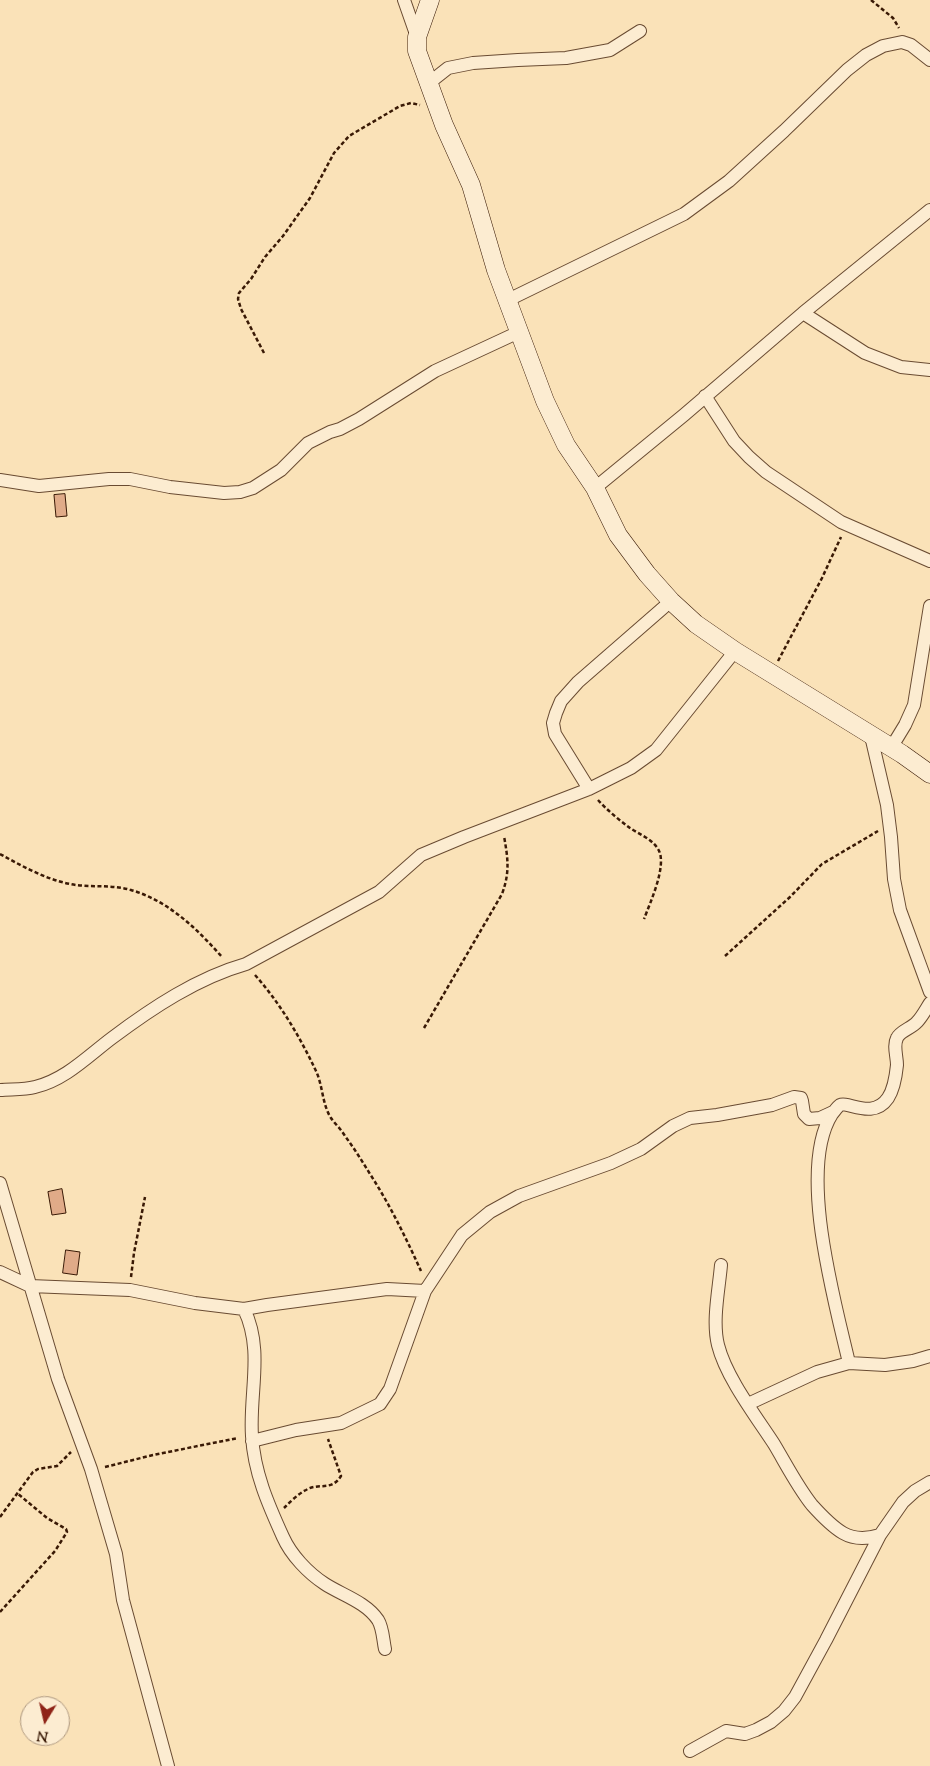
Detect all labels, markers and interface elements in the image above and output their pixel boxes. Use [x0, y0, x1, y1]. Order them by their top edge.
north arrow [20, 1696, 70, 1746]
text: N [36, 1724, 50, 1746]

